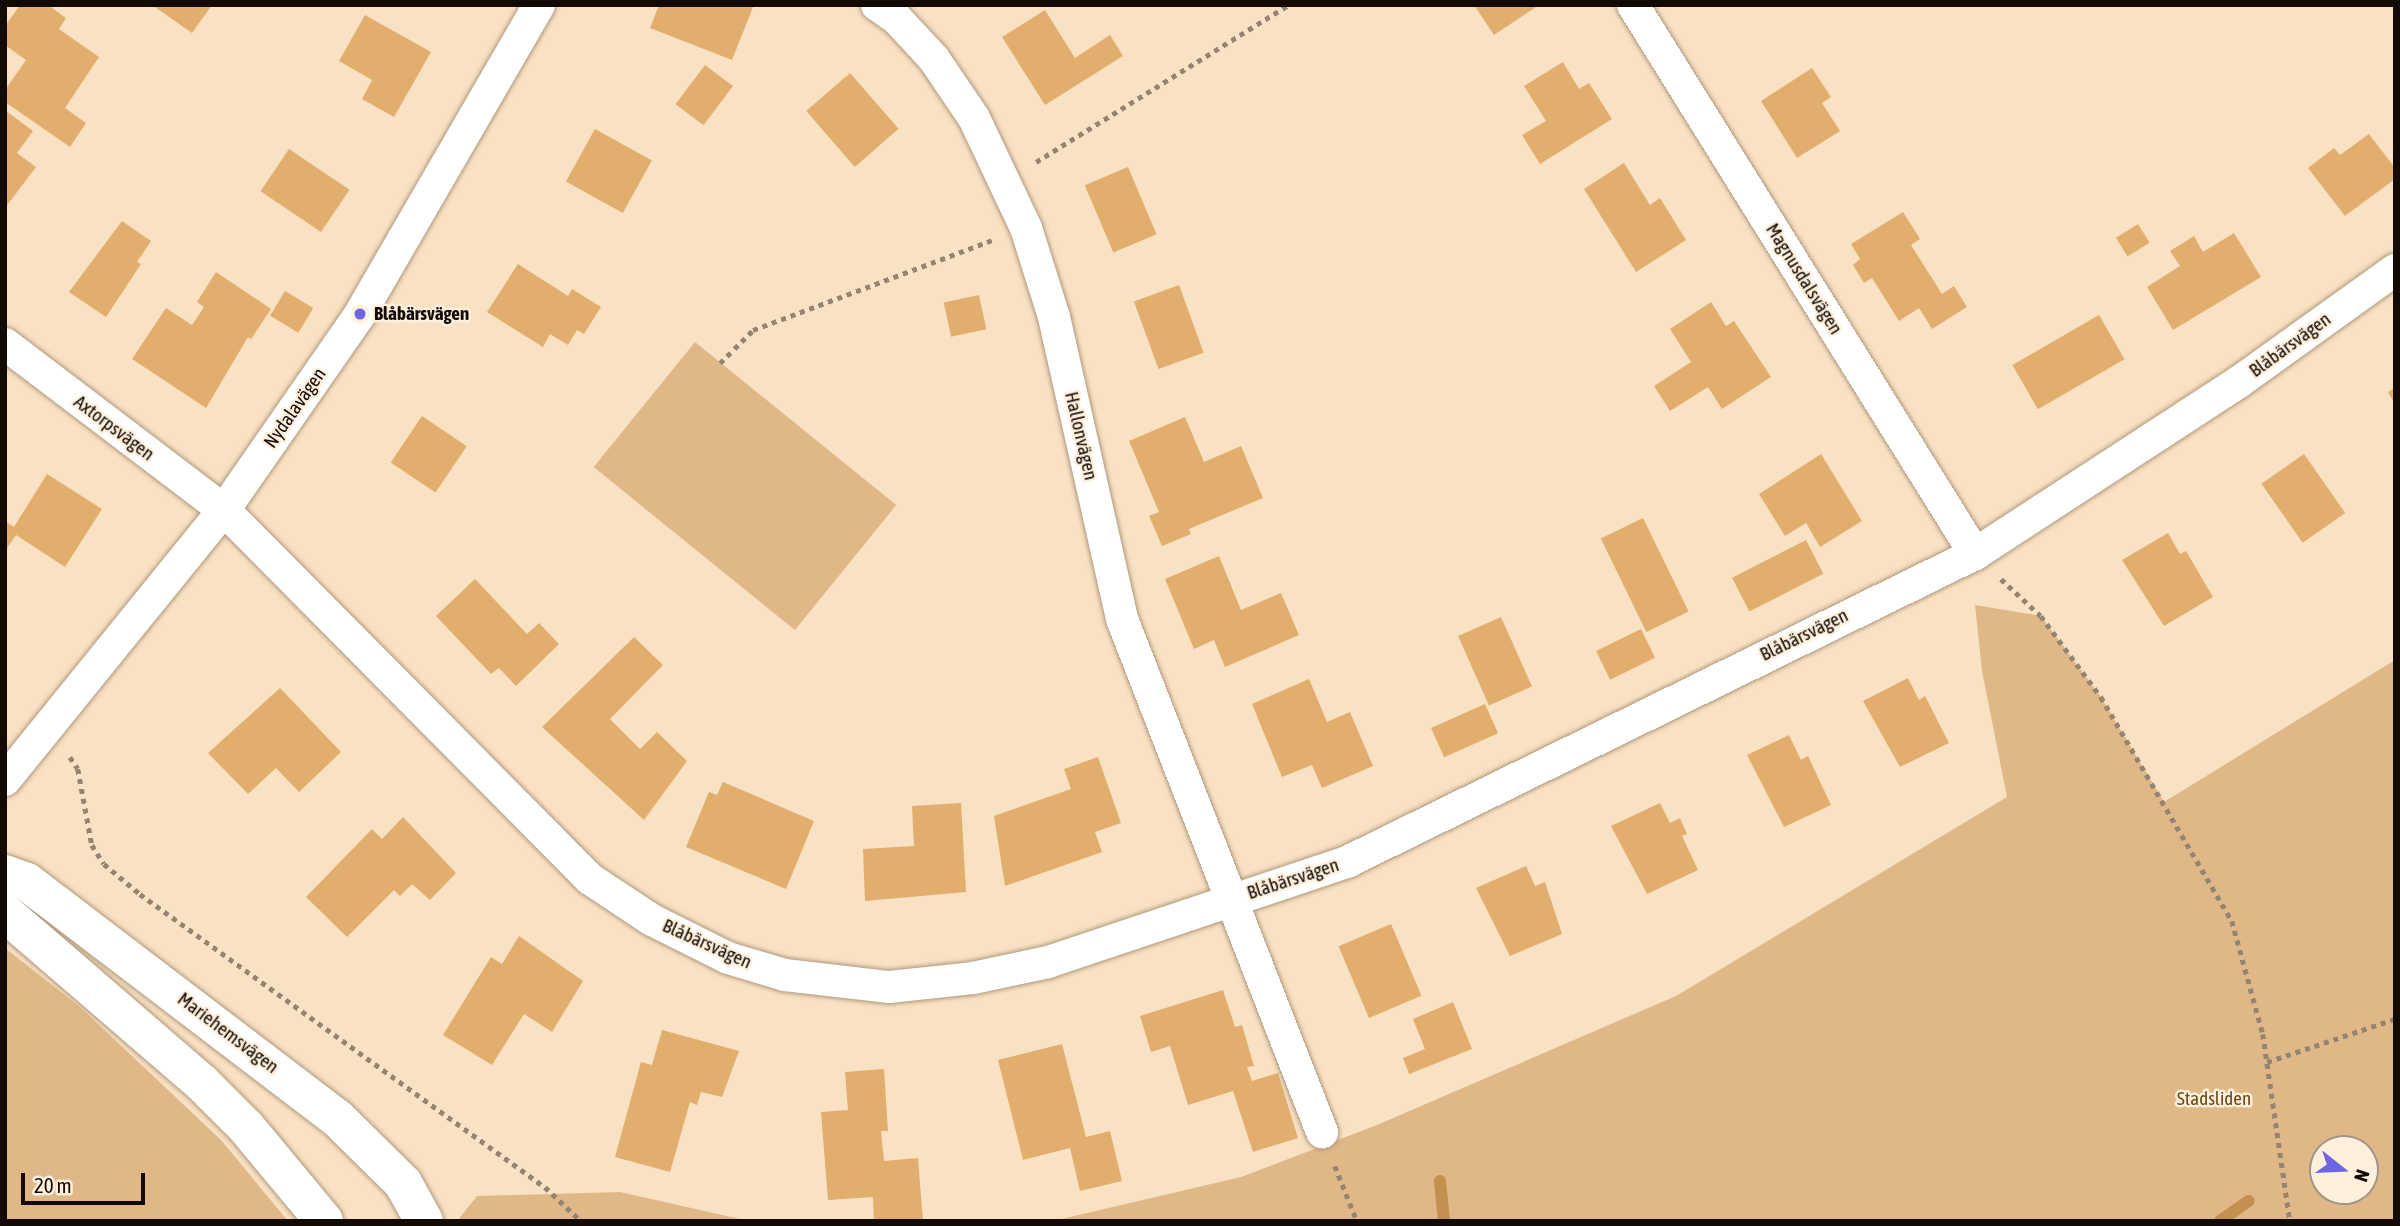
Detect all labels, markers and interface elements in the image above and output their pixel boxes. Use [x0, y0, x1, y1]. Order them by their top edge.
street label: Magnusdalsvägen [1761, 219, 1847, 339]
place label: Blåbärsvägen [374, 303, 469, 325]
marker: Blåbärsvägen [352, 306, 368, 322]
street label: Blåbärsvägen [2245, 308, 2335, 382]
street label: Nydalavägen [259, 364, 331, 452]
street label: Axtorpsvägen [69, 390, 159, 466]
street label: Hallonvägen [1060, 390, 1102, 482]
street label: Blåbärsvägen [1756, 604, 1852, 666]
street label: Blåbärsvägen [1244, 853, 1342, 905]
street label: Blåbärsvägen [659, 914, 755, 974]
street label: Mariehemsvägen [173, 988, 283, 1078]
park label: Stadsliden [2177, 1088, 2251, 1110]
north arrow [2309, 1135, 2379, 1205]
scale bar [24, 1160, 149, 1204]
text: N [2350, 1167, 2374, 1185]
text: 20 m [34, 1173, 72, 1197]

